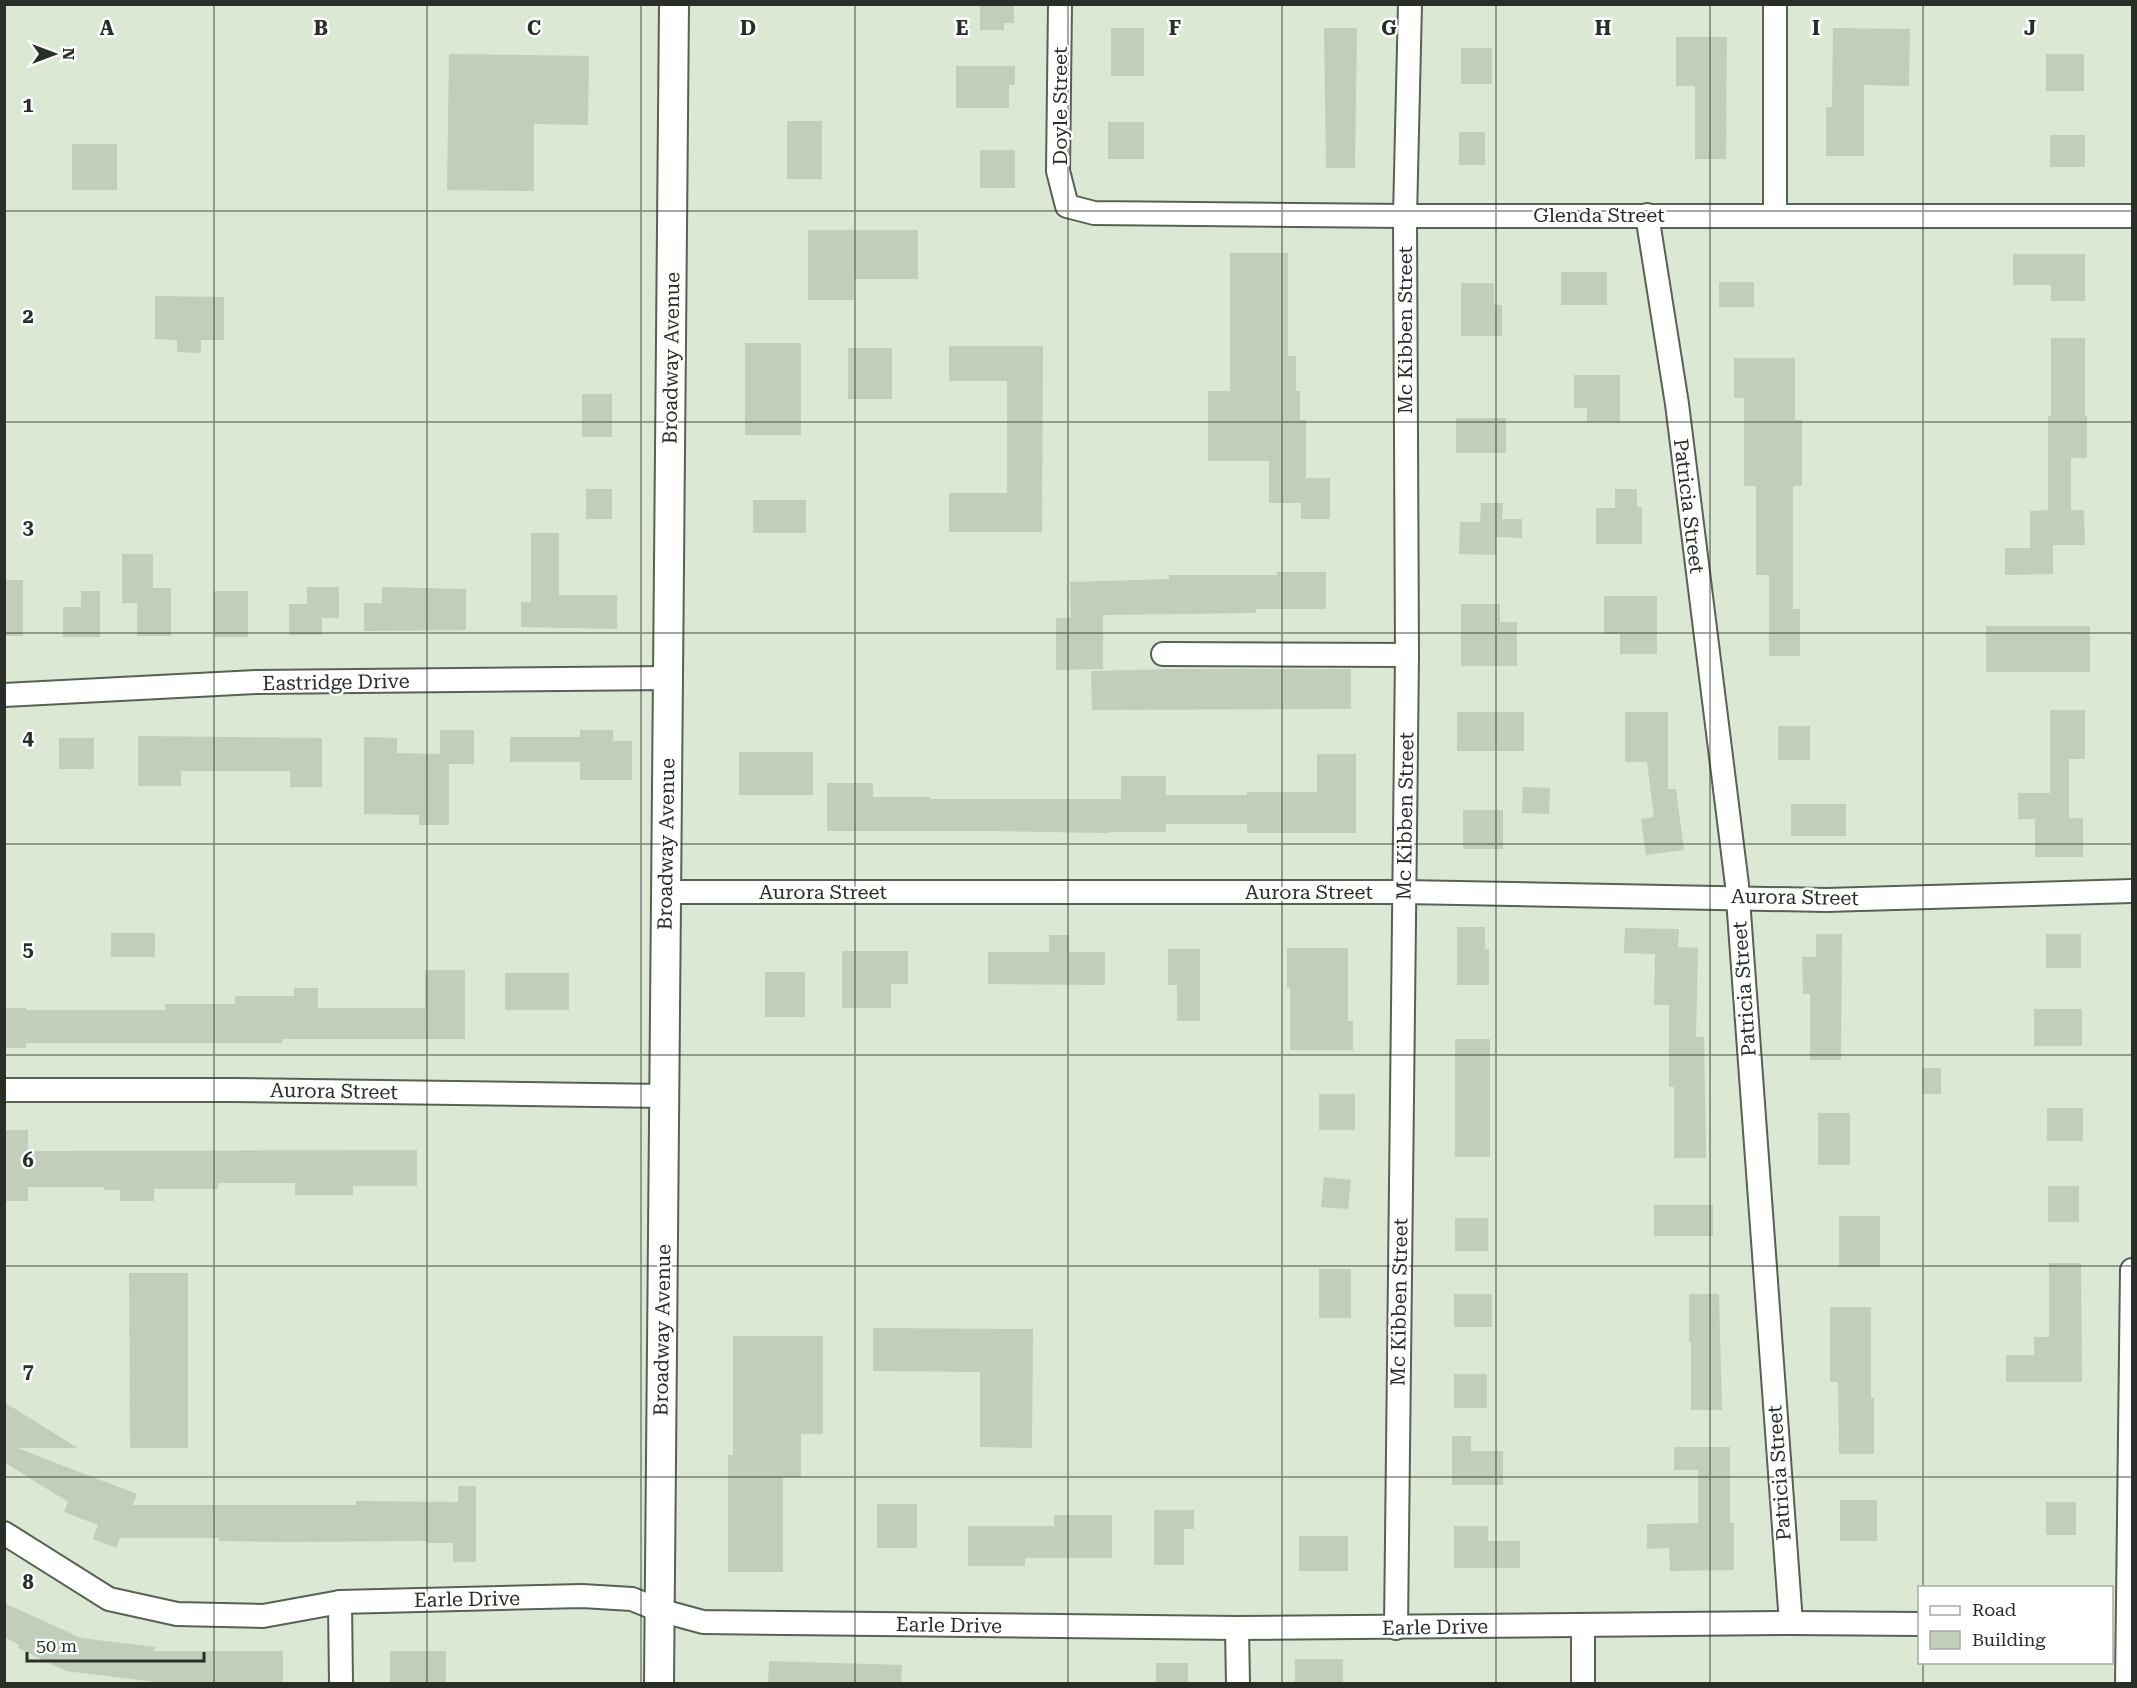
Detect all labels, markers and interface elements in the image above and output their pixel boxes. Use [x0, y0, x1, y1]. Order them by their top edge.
text: A [100, 16, 115, 40]
text: B [314, 16, 328, 40]
text: C [527, 16, 541, 40]
text: D [740, 16, 756, 40]
text: E [956, 16, 969, 40]
text: F [1169, 16, 1181, 40]
text: G [1381, 16, 1397, 40]
text: H [1595, 16, 1611, 40]
text: I [1812, 16, 1820, 40]
text: J [2024, 16, 2036, 40]
north arrow [24, 24, 84, 84]
street label: Doyle Street [1048, 46, 1072, 165]
text: N [59, 48, 78, 60]
text: 1 [22, 93, 34, 117]
street label: Glenda Street [1533, 203, 1665, 227]
street label: Mc Kibben Street [1393, 245, 1417, 414]
street label: Broadway Avenue [657, 272, 685, 444]
text: 2 [22, 304, 34, 328]
street label: Patricia Street [1669, 437, 1709, 575]
text: 3 [22, 515, 34, 539]
street label: Eastridge Drive [262, 669, 410, 695]
text: 4 [22, 726, 34, 750]
street label: Mc Kibben Street [1392, 731, 1418, 900]
street label: Broadway Avenue [652, 758, 680, 930]
street label: Aurora Street [759, 880, 887, 904]
street label: Aurora Street [1245, 880, 1373, 904]
street label: Aurora Street [1731, 884, 1860, 910]
street label: Patricia Street [1727, 920, 1761, 1058]
text: 5 [22, 937, 34, 961]
street label: Aurora Street [270, 1078, 399, 1104]
text: 6 [22, 1148, 34, 1172]
street label: Mc Kibben Street [1386, 1217, 1412, 1386]
street label: Broadway Avenue [648, 1244, 676, 1416]
text: 7 [22, 1359, 34, 1383]
street label: Patricia Street [1762, 1404, 1796, 1542]
text: 8 [22, 1570, 34, 1594]
street label: Earle Drive [414, 1586, 520, 1612]
legend [1918, 1586, 2113, 1664]
text: Road [1972, 1599, 2017, 1620]
street label: Earle Drive [896, 1612, 1002, 1638]
street label: Earle Drive [1382, 1614, 1488, 1640]
scale bar [27, 1625, 204, 1663]
text: Building [1972, 1629, 2046, 1650]
text: 50 m [36, 1635, 77, 1656]

